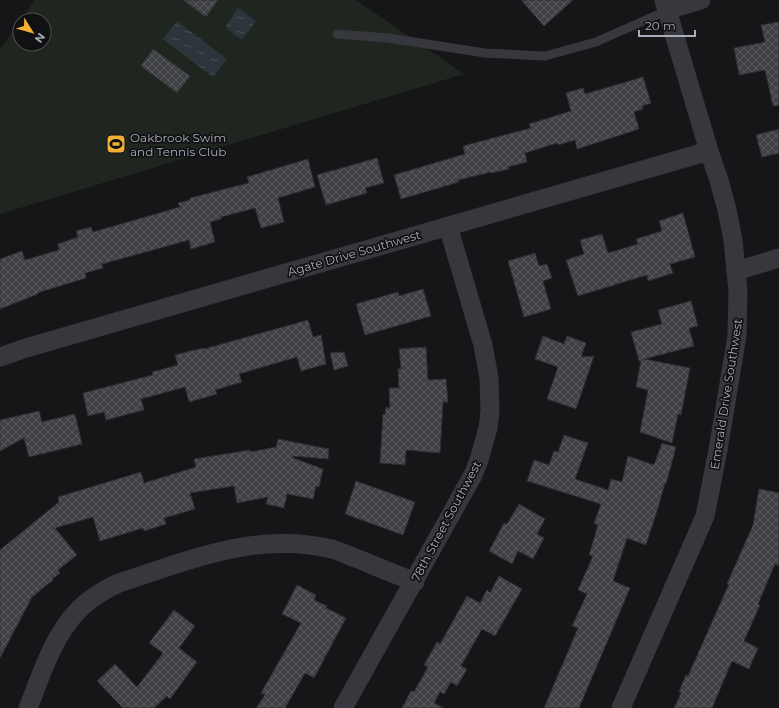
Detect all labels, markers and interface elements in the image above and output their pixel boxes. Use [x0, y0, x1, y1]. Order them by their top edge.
north arrow [12, 12, 52, 52]
scale bar [639, 12, 695, 38]
text: 20 m [645, 18, 676, 33]
text: N [32, 30, 48, 46]
place label: Oakbrook Swim and Tennis Club [130, 130, 226, 159]
sports icon: Oakbrook Swim and Tennis Club [105, 133, 127, 155]
street label: Agate Drive Southwest [286, 227, 422, 279]
street label: Emerald Drive Southwest [707, 317, 745, 471]
street label: 78th Street Southwest [408, 458, 484, 584]

